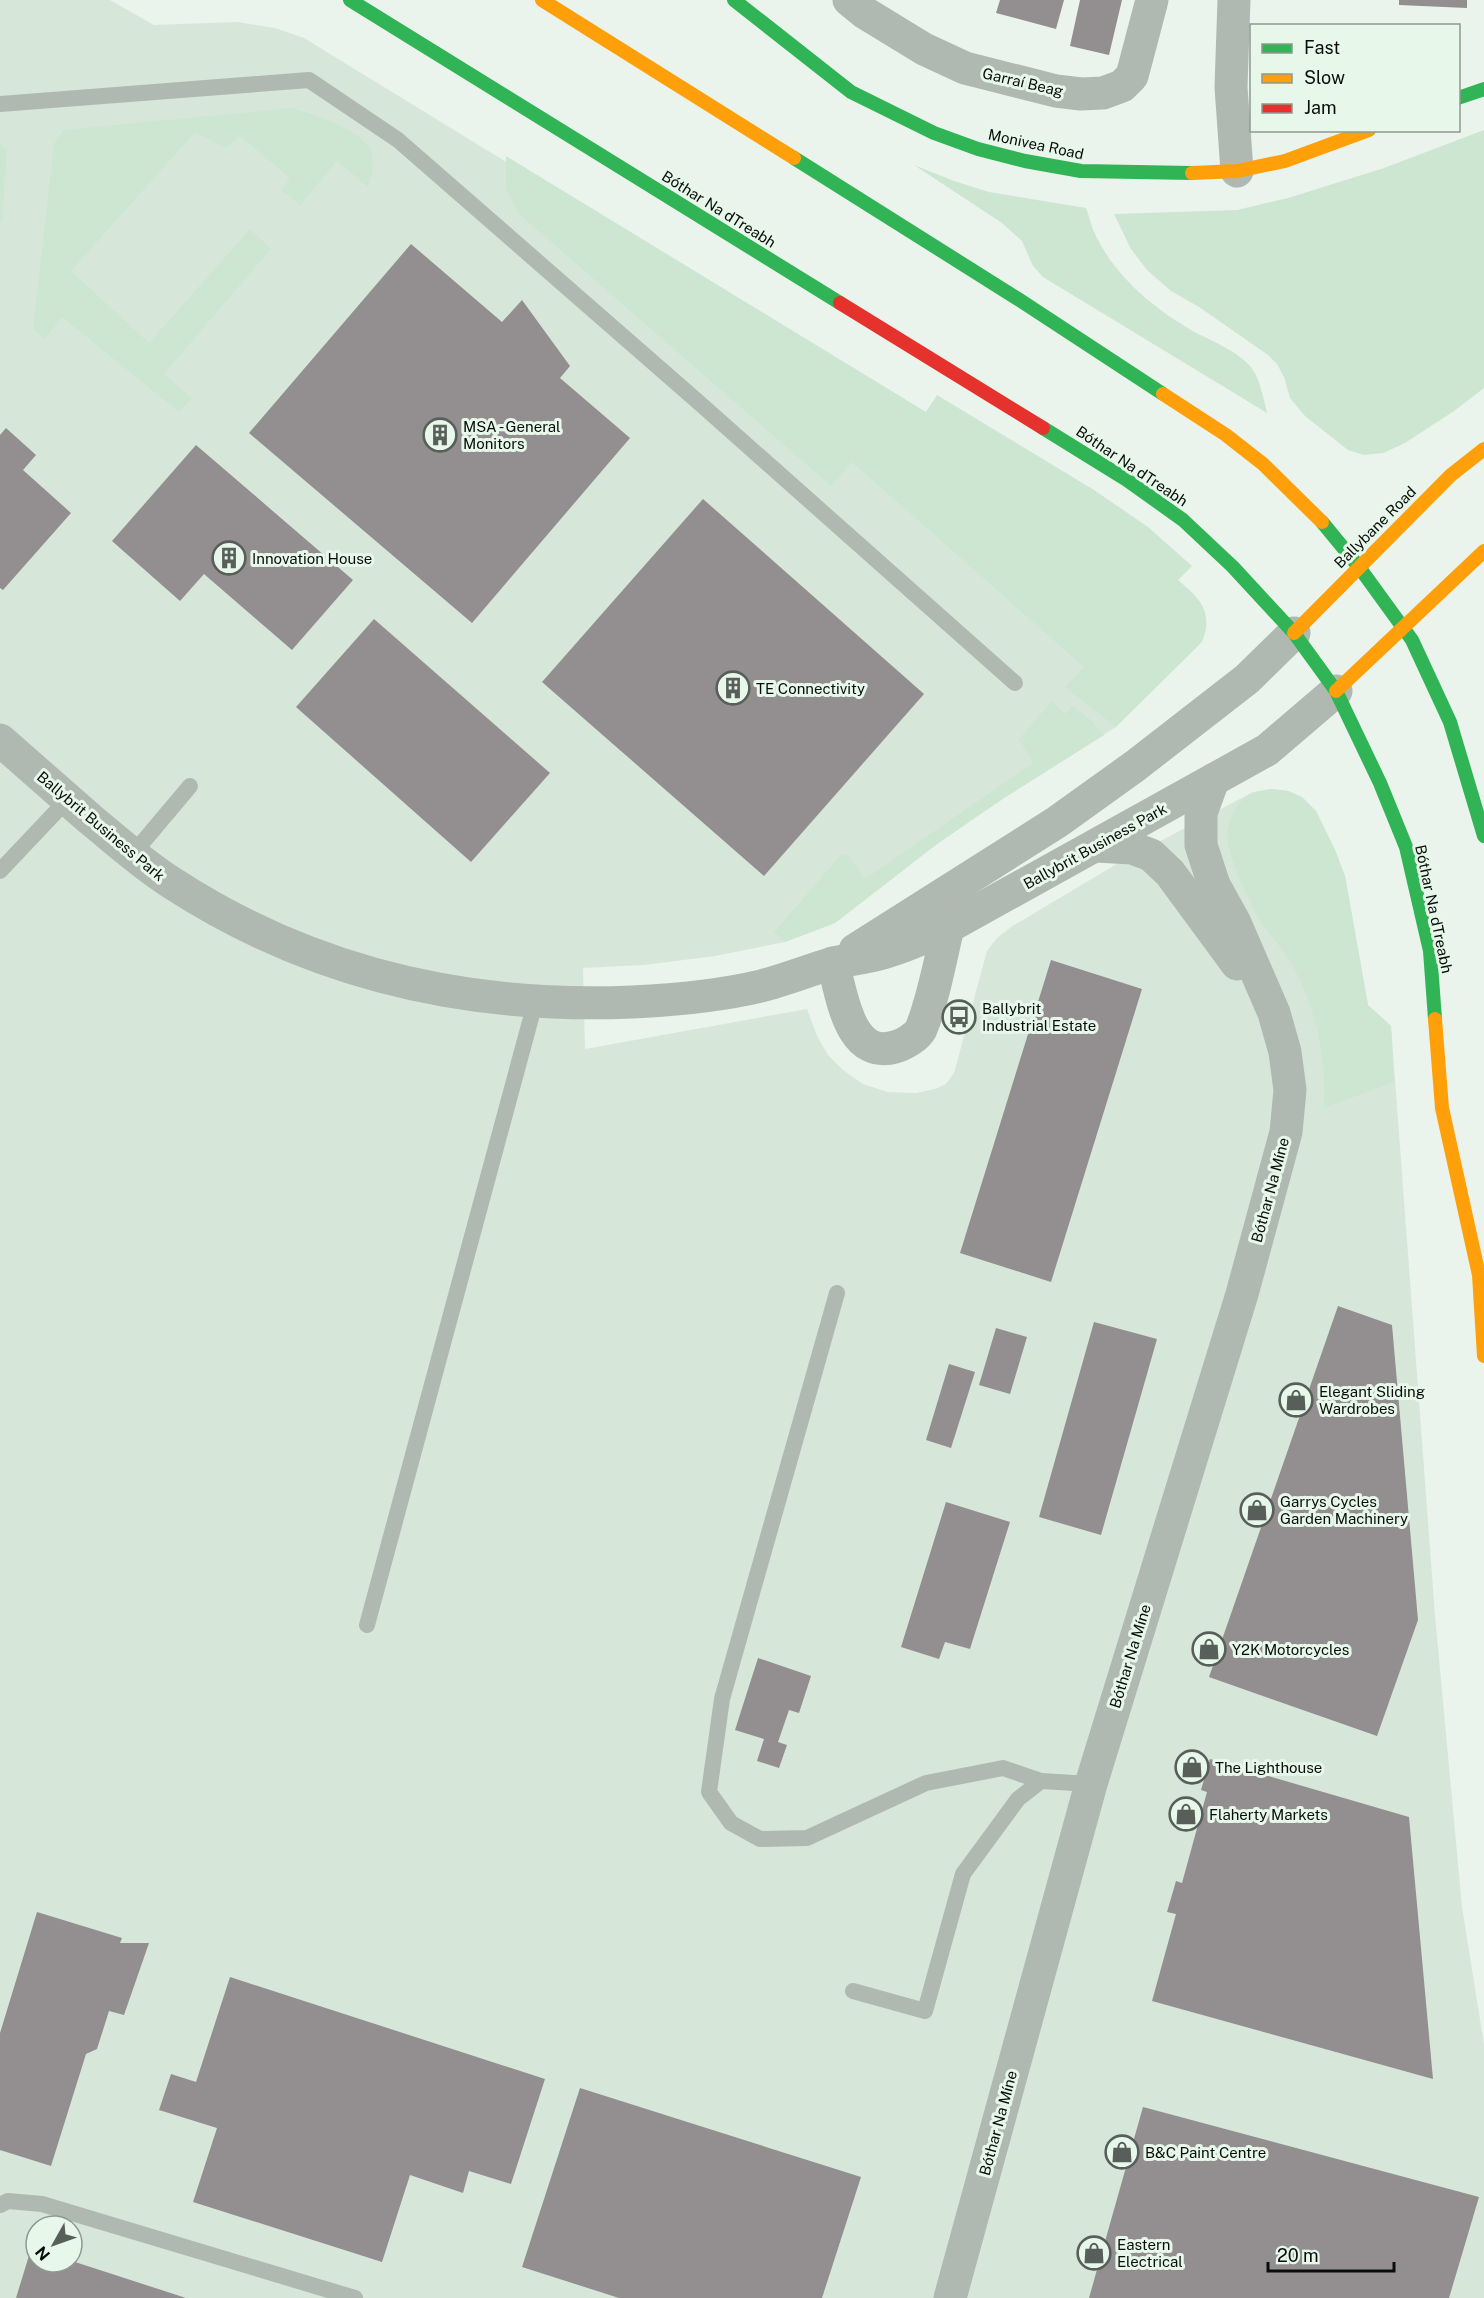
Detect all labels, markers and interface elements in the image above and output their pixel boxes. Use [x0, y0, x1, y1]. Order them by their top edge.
legend [1250, 24, 1460, 132]
text: Fast [1304, 37, 1340, 58]
street label: Garraí Beag [981, 64, 1065, 100]
text: Slow [1304, 67, 1345, 88]
text: Jam [1304, 97, 1337, 118]
street label: Monivea Road [987, 126, 1085, 162]
street label: Bóthar Na dTreabh [659, 167, 779, 251]
building icon: MSA - General Monitors [422, 417, 458, 453]
place label: MSA - General Monitors [463, 418, 561, 452]
street label: Bóthar Na dTreabh [1073, 422, 1191, 510]
street label: Ballybane Road [1331, 483, 1419, 571]
building icon: Innovation House [211, 540, 247, 576]
place label: Innovation House [252, 550, 372, 567]
building icon: TE Connectivity [715, 670, 751, 706]
place label: TE Connectivity [756, 680, 865, 697]
street label: Ballybrit Business Park [34, 768, 168, 884]
street label: Ballybrit Business Park [1020, 800, 1170, 892]
street label: Bóthar Na dTreabh [1412, 843, 1456, 975]
bus stop icon: Ballybrit Industrial Estate [941, 999, 977, 1035]
place label: Ballybrit Industrial Estate [982, 1000, 1096, 1034]
street label: Bóthar Na Míne [1248, 1136, 1292, 1244]
shop icon: Elegant Sliding Wardrobes [1278, 1382, 1314, 1418]
place label: Elegant Sliding Wardrobes [1319, 1383, 1425, 1417]
shop icon: Garrys Cycles Garden Machinery [1239, 1492, 1275, 1528]
place label: Garrys Cycles Garden Machinery [1280, 1493, 1408, 1527]
street label: Bóthar Na Míne [1106, 1602, 1154, 1710]
shop icon: Y2K Motorcycles [1191, 1631, 1227, 1667]
place label: Y2K Motorcycles [1232, 1641, 1349, 1658]
shop icon: The Lighthouse [1174, 1749, 1210, 1785]
place label: The Lighthouse [1215, 1759, 1322, 1776]
shop icon: Flaherty Markets [1168, 1796, 1204, 1832]
place label: Flaherty Markets [1209, 1806, 1328, 1823]
street label: Bóthar Na Míne [976, 2069, 1020, 2177]
shop icon: B&C Paint Centre [1104, 2134, 1140, 2170]
place label: B&C Paint Centre [1145, 2144, 1266, 2161]
north arrow [24, 2214, 84, 2274]
shop icon: Eastern Electrical [1076, 2235, 1112, 2271]
scale bar [1268, 2235, 1394, 2273]
place label: Eastern Electrical [1117, 2236, 1183, 2270]
text: N [32, 2242, 54, 2264]
text: 20 m [1277, 2245, 1319, 2266]

